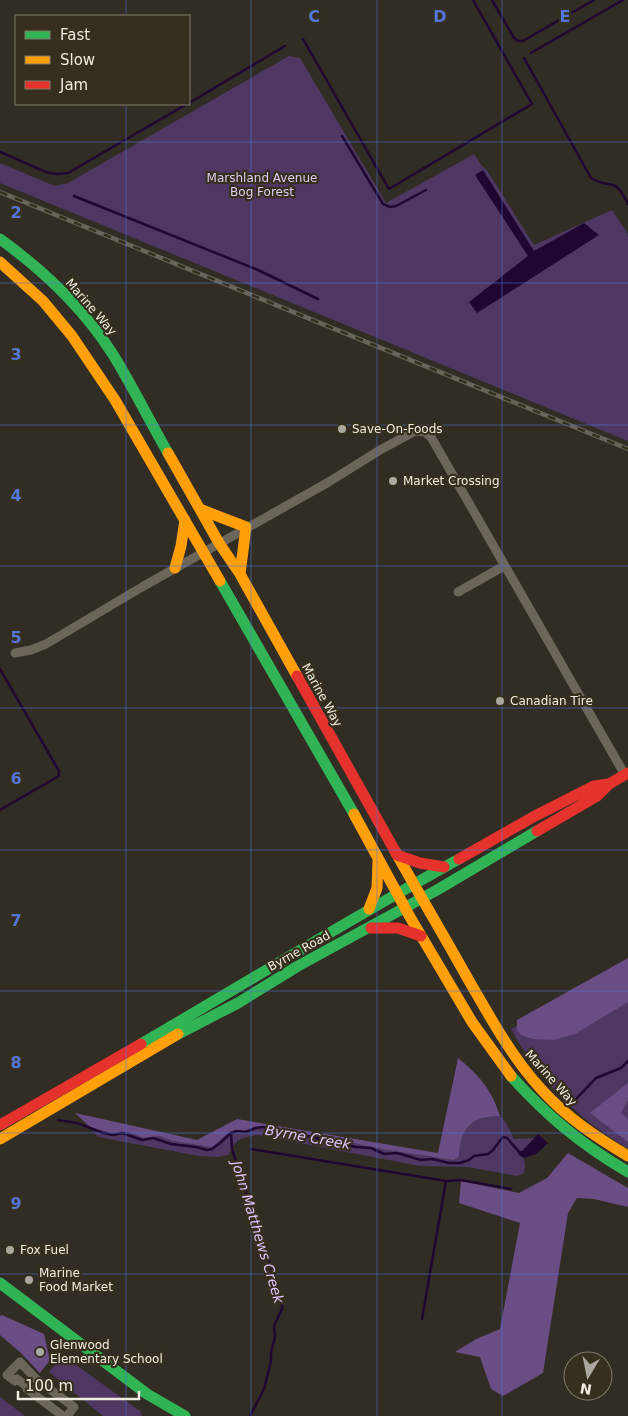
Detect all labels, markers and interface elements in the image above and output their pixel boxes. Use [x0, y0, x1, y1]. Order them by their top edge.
text: C [308, 7, 320, 26]
text: D [433, 7, 447, 26]
text: E [560, 7, 570, 26]
legend [15, 15, 190, 105]
text: Fast [60, 26, 90, 44]
text: Slow [60, 51, 95, 69]
text: Jam [59, 76, 88, 94]
park label: Marshland Avenue Bog Forest [207, 171, 317, 199]
text: 2 [10, 203, 22, 222]
street label: Marine Way [63, 276, 119, 338]
text: 3 [10, 345, 22, 364]
place label: Save-On-Foods [352, 422, 443, 436]
marker: Save-On-Foods [336, 423, 348, 435]
place label: Market Crossing [403, 474, 500, 488]
marker: Market Crossing [387, 475, 399, 487]
text: 4 [10, 486, 22, 505]
text: 5 [10, 628, 22, 647]
street label: Marine Way [299, 661, 345, 729]
place label: Canadian Tire [510, 694, 593, 708]
marker: Canadian Tire [494, 695, 506, 707]
text: 6 [10, 769, 22, 788]
text: 7 [10, 911, 22, 930]
street label: Byrne Road [265, 928, 333, 974]
street label: Marine Way [522, 1047, 580, 1109]
text: 8 [10, 1053, 22, 1072]
water label: Byrne Creek [264, 1122, 353, 1153]
water label: John Matthews Creek [228, 1156, 288, 1306]
text: 9 [10, 1194, 22, 1213]
place label: Fox Fuel [20, 1243, 69, 1257]
marker: Fox Fuel [4, 1244, 16, 1256]
place label: Marine Food Market [39, 1266, 113, 1294]
marker: Marine Food Market [23, 1274, 35, 1286]
place label: Glenwood Elementary School [50, 1338, 163, 1366]
marker: Glenwood Elementary School [34, 1346, 46, 1358]
north arrow [563, 1351, 613, 1401]
scale bar [18, 1368, 139, 1400]
text: 100 m [25, 1377, 73, 1395]
text: N [579, 1380, 593, 1398]

